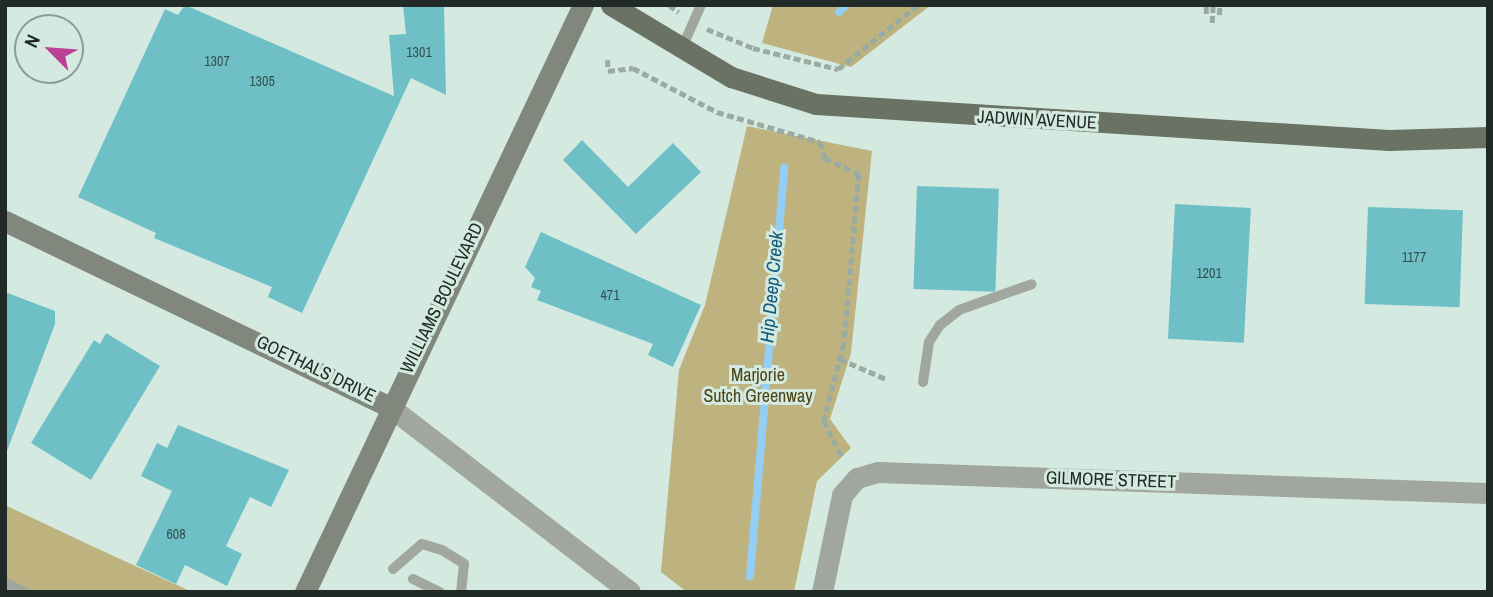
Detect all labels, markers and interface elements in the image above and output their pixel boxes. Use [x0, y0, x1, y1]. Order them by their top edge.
north arrow [14, 14, 84, 84]
text: N [18, 30, 46, 52]
house number: 1301 [406, 44, 432, 60]
house number: 1307 [204, 53, 230, 69]
house number: 1305 [249, 73, 275, 89]
street label: JADWIN AVENUE [976, 106, 1098, 134]
street label: WILLIAMS BOULEVARD [396, 219, 488, 377]
water label: Hip Deep Creek [756, 230, 788, 344]
house number: 1177 [1402, 249, 1426, 265]
house number: 1201 [1196, 265, 1222, 281]
house number: 471 [600, 287, 620, 303]
street label: GOETHALS DRIVE [253, 331, 379, 407]
park label: Marjorie Sutch Greenway [703, 365, 813, 408]
street label: GILMORE STREET [1045, 467, 1177, 493]
house number: 608 [166, 526, 186, 542]

